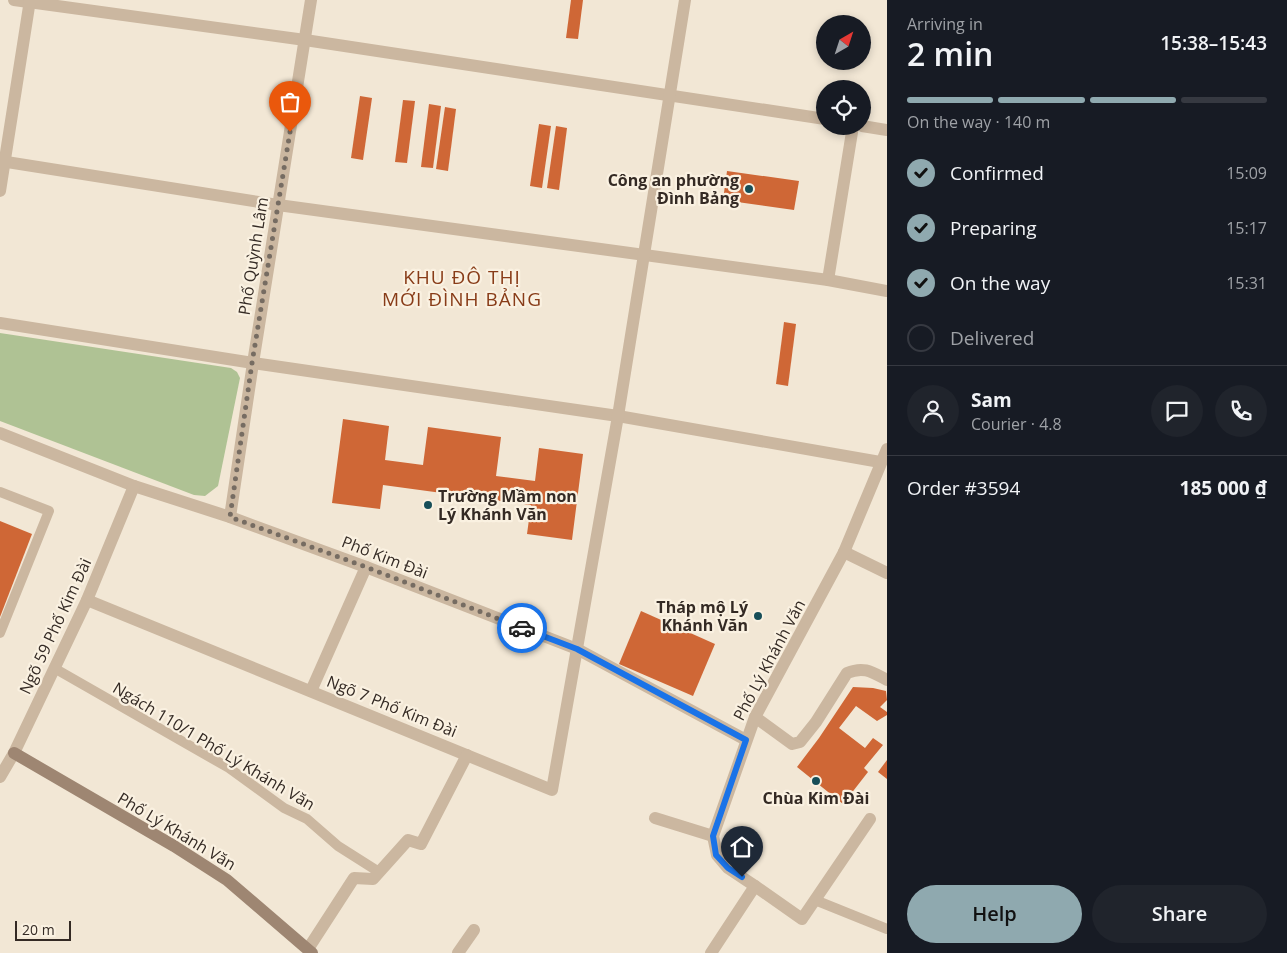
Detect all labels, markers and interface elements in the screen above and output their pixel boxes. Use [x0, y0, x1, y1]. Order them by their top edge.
text: Arriving in [907, 13, 983, 35]
north arrow [816, 15, 871, 70]
map controls [816, 15, 871, 135]
text: 15:38–15:43 [1160, 30, 1267, 56]
text: 2 min [907, 32, 993, 75]
button: locate [816, 80, 871, 135]
pin [269, 81, 311, 132]
icon: bag [276, 88, 304, 116]
text: On the way · 140 m [907, 111, 1050, 133]
icon: check [907, 159, 935, 187]
text: Confirmed [950, 160, 1044, 186]
text: 15:09 [1226, 162, 1267, 184]
place label: Công an phường Đình Bảng [608, 169, 739, 209]
marker: Công an phường Đình Bảng [743, 183, 755, 195]
street label: Phố Quỳnh Lâm [233, 195, 273, 317]
icon: check [907, 214, 935, 242]
text: Preparing [950, 215, 1037, 241]
text: 15:17 [1226, 217, 1267, 239]
district label: KHU ĐÔ THỊ MỚI ĐÌNH BẢNG [382, 264, 542, 312]
icon: check [907, 269, 935, 297]
text: On the way [950, 270, 1050, 296]
text: 15:31 [1226, 272, 1267, 294]
text: Delivered [950, 325, 1034, 351]
button: person [907, 385, 959, 437]
button: chat [1151, 385, 1203, 437]
button: phone [1215, 385, 1267, 437]
text: Sam [971, 387, 1012, 413]
text: Courier · 4.8 [971, 413, 1062, 435]
text: Order #3594 [907, 475, 1020, 501]
text: 185 000 ₫ [1180, 475, 1267, 501]
place label: Trường Mầm non Lý Khánh Văn [438, 485, 577, 525]
marker: Trường Mầm non Lý Khánh Văn [422, 499, 434, 511]
street label: Phố Kim Đài [339, 531, 431, 583]
street label: Ngõ 59 Phố Kim Đài [14, 554, 96, 698]
place label: Tháp mộ Lý Khánh Văn [656, 596, 749, 636]
street label: Phố Lý Khánh Văn [728, 596, 810, 724]
courier [497, 603, 547, 653]
marker: Tháp mộ Lý Khánh Văn [752, 610, 764, 622]
icon: car [508, 614, 536, 642]
street label: Ngõ 7 Phố Kim Đài [324, 670, 460, 742]
street label: Ngách 110/1 Phố Lý Khánh Văn [109, 677, 319, 815]
marker: Chùa Kim Đài [810, 775, 822, 787]
street label: Phố Lý Khánh Văn [114, 787, 240, 875]
place label: Chùa Kim Đài [763, 787, 869, 809]
pin [721, 826, 763, 877]
icon: home [728, 833, 756, 861]
button: Help [907, 885, 1082, 943]
button: Share [1092, 885, 1267, 943]
scale bar [15, 918, 71, 941]
text: 20 m [22, 920, 55, 939]

